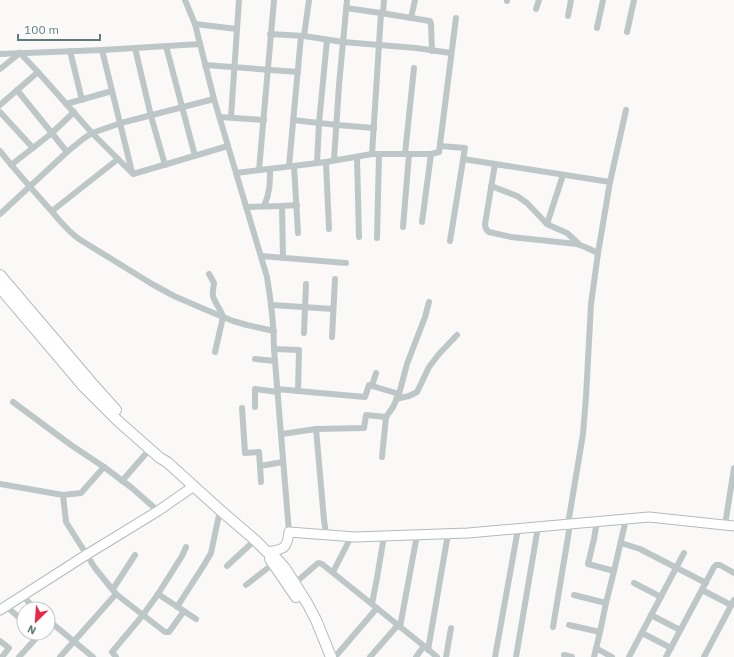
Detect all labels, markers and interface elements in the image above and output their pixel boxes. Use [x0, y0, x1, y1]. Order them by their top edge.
scale bar [18, 16, 100, 42]
text: 100 m [24, 22, 59, 37]
north arrow [16, 601, 56, 641]
text: N [25, 622, 38, 638]

